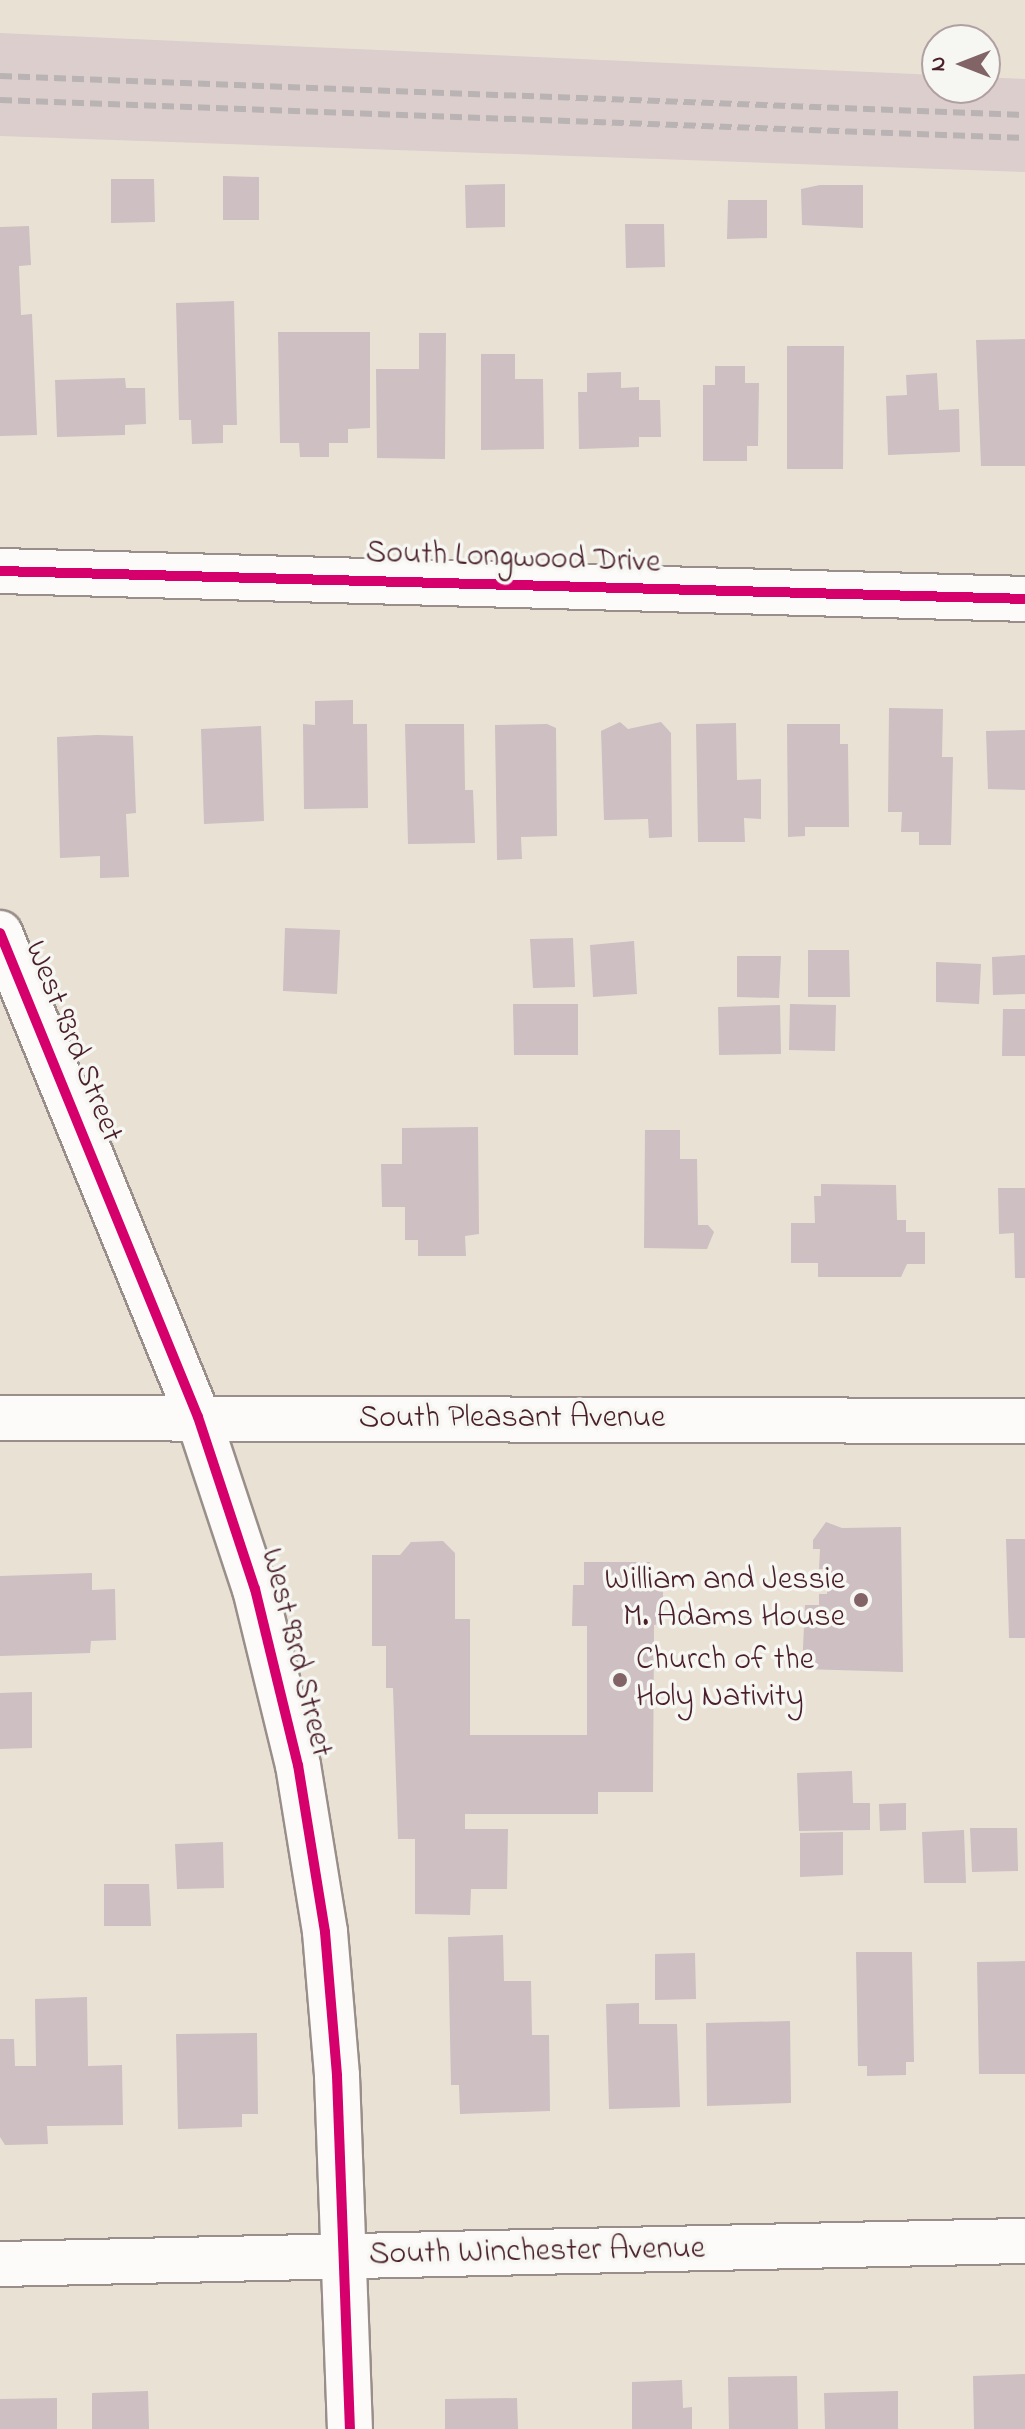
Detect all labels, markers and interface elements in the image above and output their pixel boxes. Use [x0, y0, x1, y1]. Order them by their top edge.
north arrow [921, 24, 1001, 104]
text: N [923, 57, 955, 71]
street label: South Longwood Drive [365, 535, 661, 583]
street label: West 93rd Street [14, 936, 130, 1148]
street label: South Pleasant Avenue [359, 1400, 665, 1438]
street label: West 93rd Street [251, 1545, 339, 1761]
place label: William and Jessie M. Adams House [605, 1563, 845, 1638]
marker: William and Jessie M. Adams House [852, 1591, 870, 1609]
place label: Church of the Holy Nativity [636, 1643, 814, 1718]
marker: Church of the Holy Nativity [611, 1671, 629, 1689]
street label: South Winchester Avenue [369, 2231, 705, 2275]

